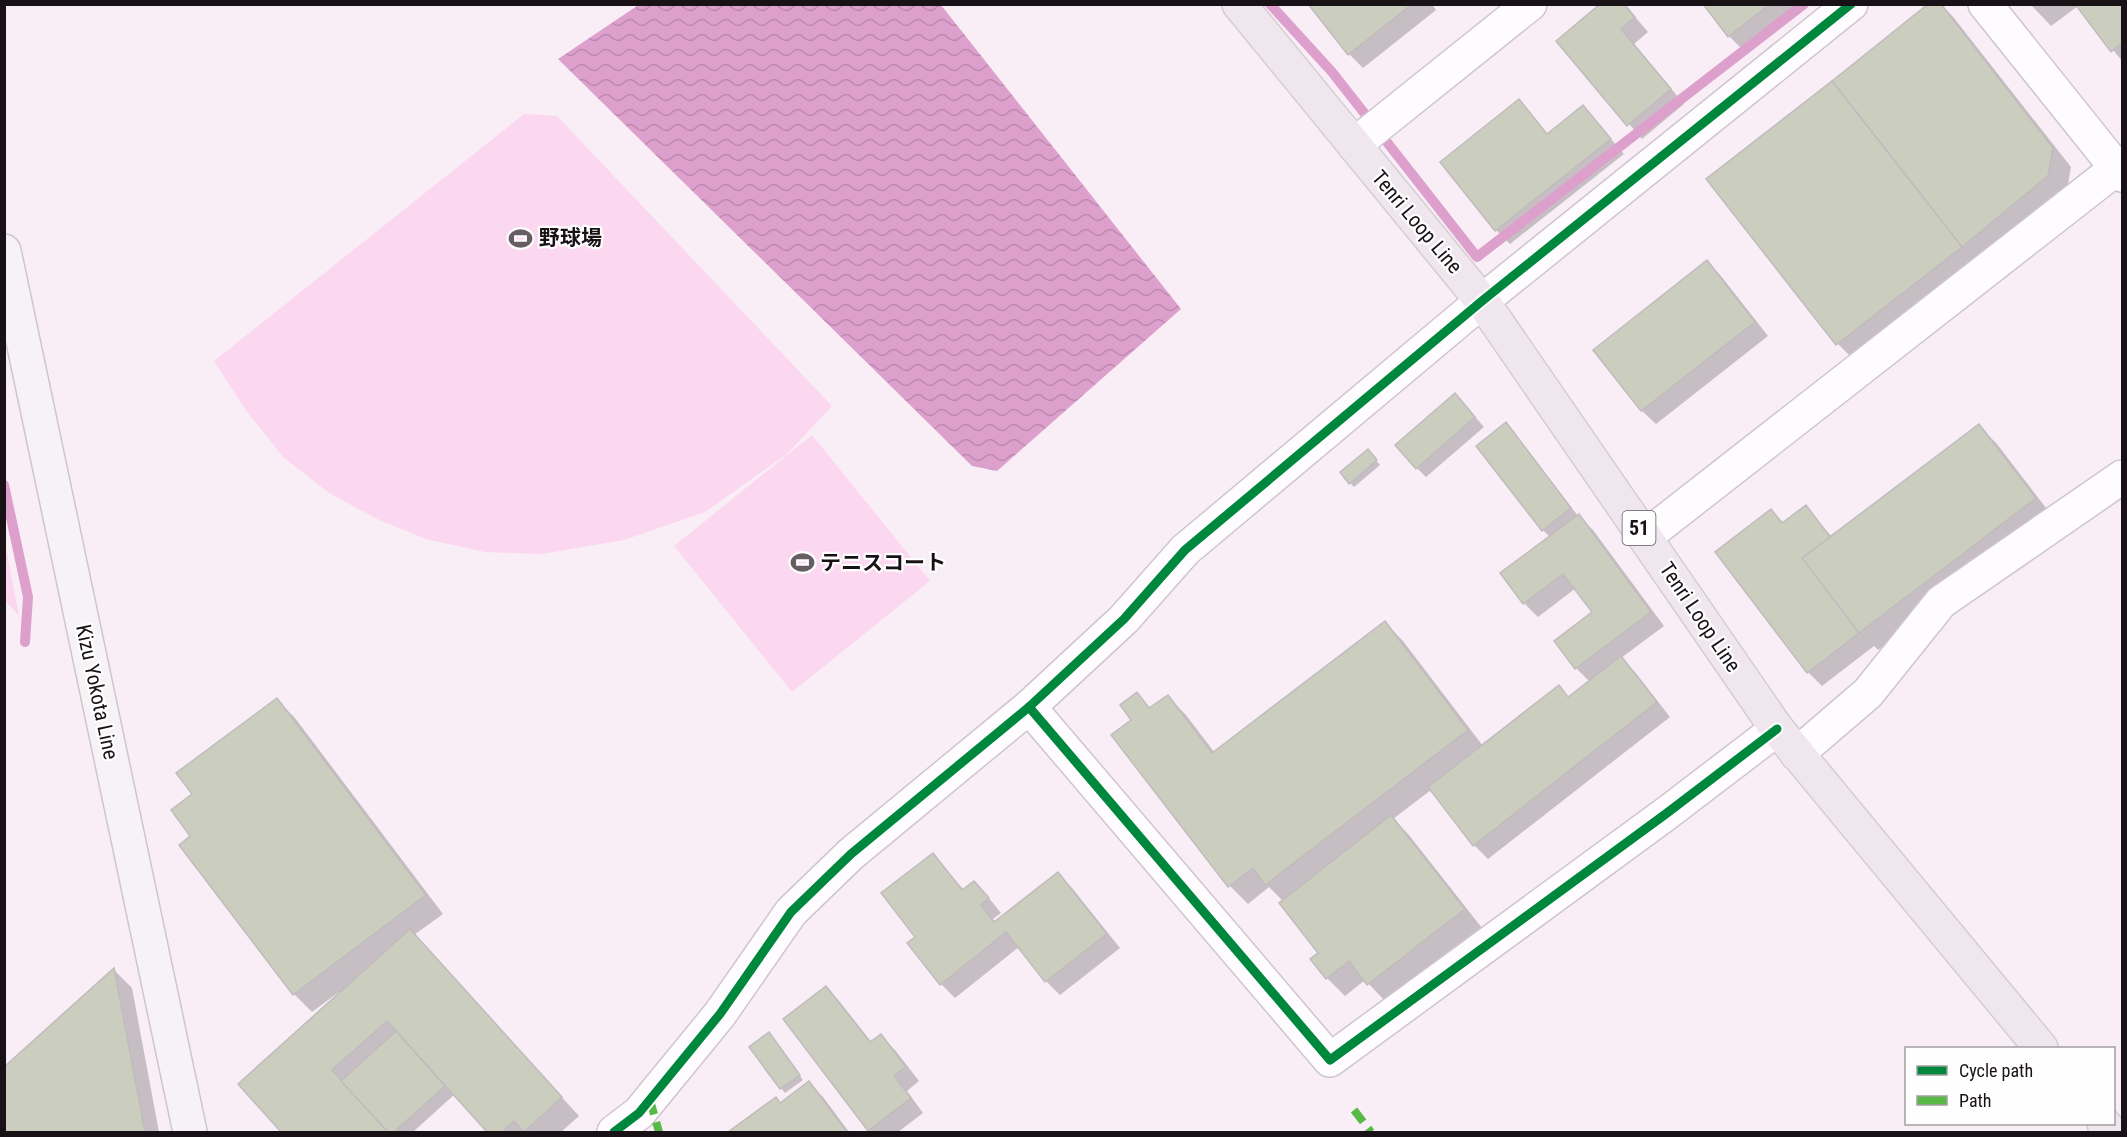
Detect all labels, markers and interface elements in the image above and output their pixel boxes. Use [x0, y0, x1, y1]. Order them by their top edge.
street label: Tenri Loop Line [1367, 166, 1467, 278]
sports icon: 野球場 [508, 225, 534, 251]
place label: 野球場 [539, 226, 602, 250]
road number: 51 [1622, 511, 1656, 545]
sports icon: テニスコート [789, 550, 815, 576]
place label: テニスコート [820, 551, 946, 575]
street label: Tenri Loop Line [1655, 558, 1746, 676]
street label: Kizu Yokota Line [71, 622, 123, 762]
legend [1905, 1047, 2115, 1125]
text: Cycle path [1959, 1060, 2033, 1081]
text: Path [1959, 1090, 1992, 1111]

